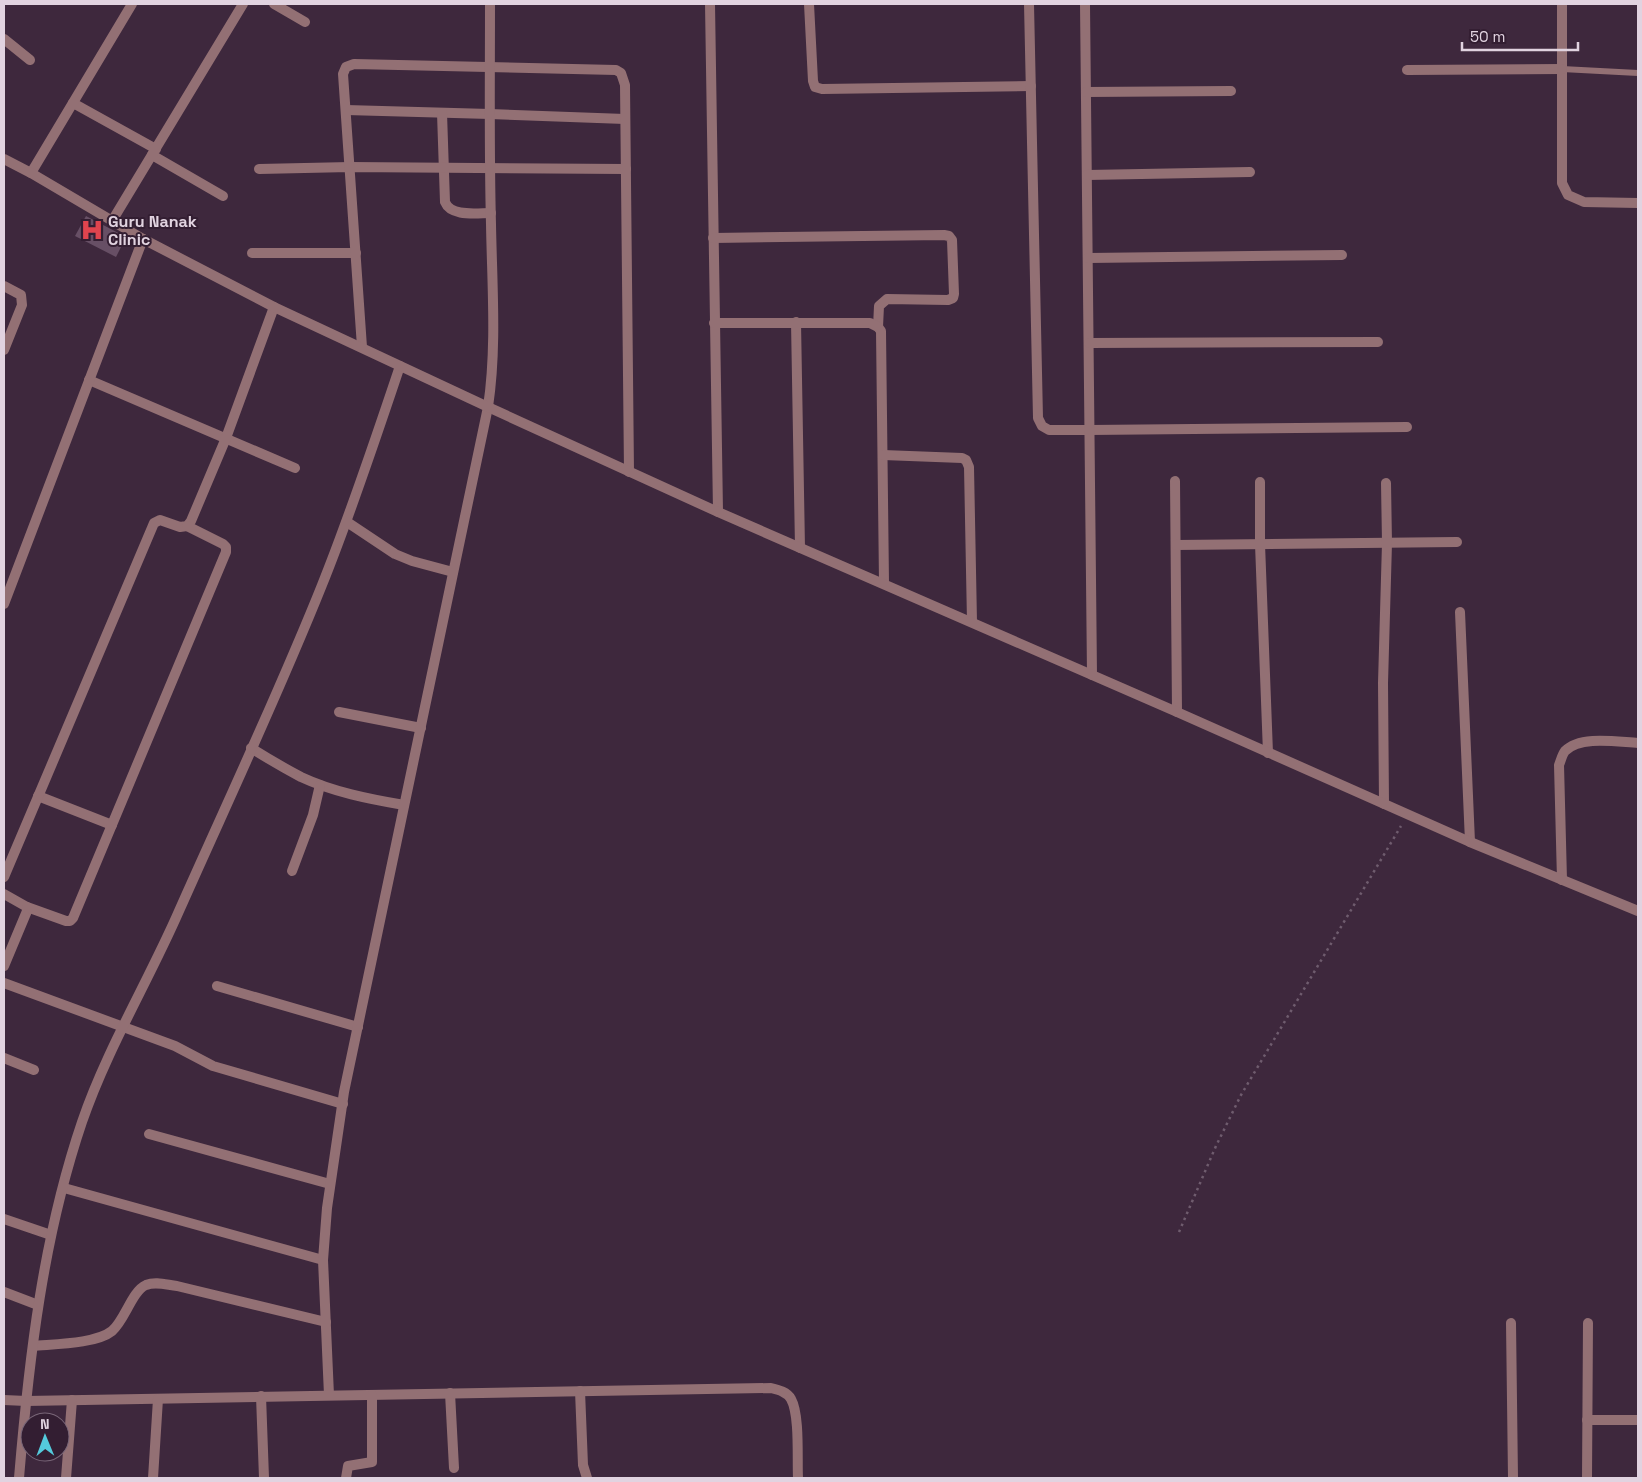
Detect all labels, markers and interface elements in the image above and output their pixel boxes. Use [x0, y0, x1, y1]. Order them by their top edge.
scale bar [1462, 20, 1578, 52]
text: 50 m [1470, 27, 1505, 46]
place label: Guru Nanak Clinic [108, 211, 197, 250]
hospital icon: Guru Nanak Clinic [79, 217, 105, 243]
north arrow [20, 1412, 70, 1462]
text: N [40, 1415, 50, 1433]

